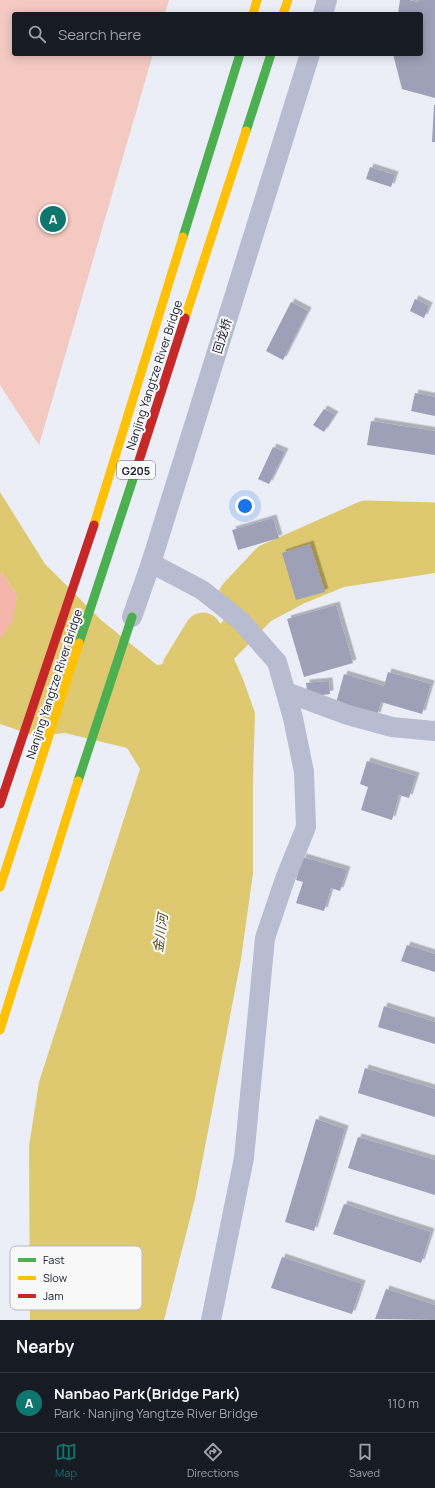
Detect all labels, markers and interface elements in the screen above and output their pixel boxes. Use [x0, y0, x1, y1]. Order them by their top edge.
search box [12, 12, 423, 56]
icon: search [26, 23, 48, 45]
text: Search here [58, 24, 141, 45]
pin: A [40, 204, 66, 234]
street label: Nanjing Yangtze River Bridge [122, 298, 186, 452]
street label: 回龙桥 [209, 316, 235, 356]
road number: G205 [117, 461, 155, 479]
your location [235, 496, 255, 516]
street label: Nanjing Yangtze River Bridge [22, 607, 86, 761]
water label: 金川河 [148, 909, 172, 954]
legend [10, 1246, 142, 1310]
text: Fast [43, 1252, 65, 1267]
text: Slow [43, 1270, 68, 1285]
text: Jam [43, 1288, 64, 1303]
text: Nearby [16, 1335, 74, 1358]
text: Nanbao Park(Bridge Park) [54, 1383, 241, 1404]
text: A [25, 1394, 33, 1412]
text: 110 m [387, 1394, 419, 1412]
text: Park · Nanjing Yangtze River Bridge [54, 1404, 258, 1422]
tab: Map [55, 1441, 77, 1480]
tab: Directions [187, 1441, 239, 1480]
tab: Saved [349, 1441, 380, 1480]

